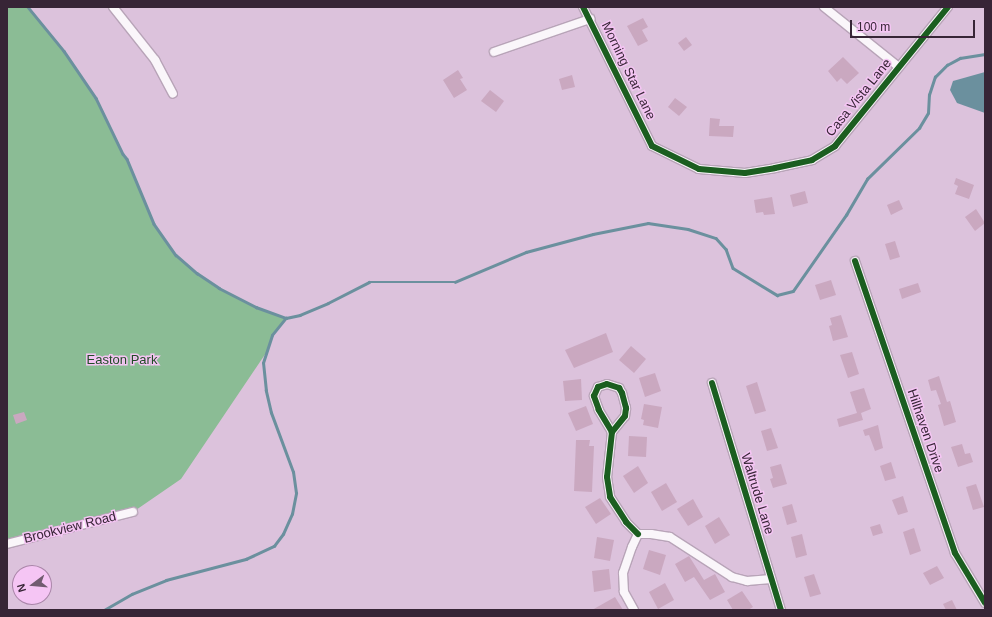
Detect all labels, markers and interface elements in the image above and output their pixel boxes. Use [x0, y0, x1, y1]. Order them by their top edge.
scale bar [852, 12, 977, 38]
street label: Morning Star Lane [598, 20, 658, 122]
text: 100 m [857, 20, 890, 34]
street label: Casa Vista Lane [823, 56, 895, 140]
park label: Easton Park [87, 352, 157, 368]
street label: Hillhaven Drive [903, 387, 947, 475]
street label: Waltrude Lane [737, 452, 777, 536]
street label: Brookview Road [22, 509, 118, 547]
north arrow [12, 565, 52, 605]
text: N [15, 583, 28, 594]

